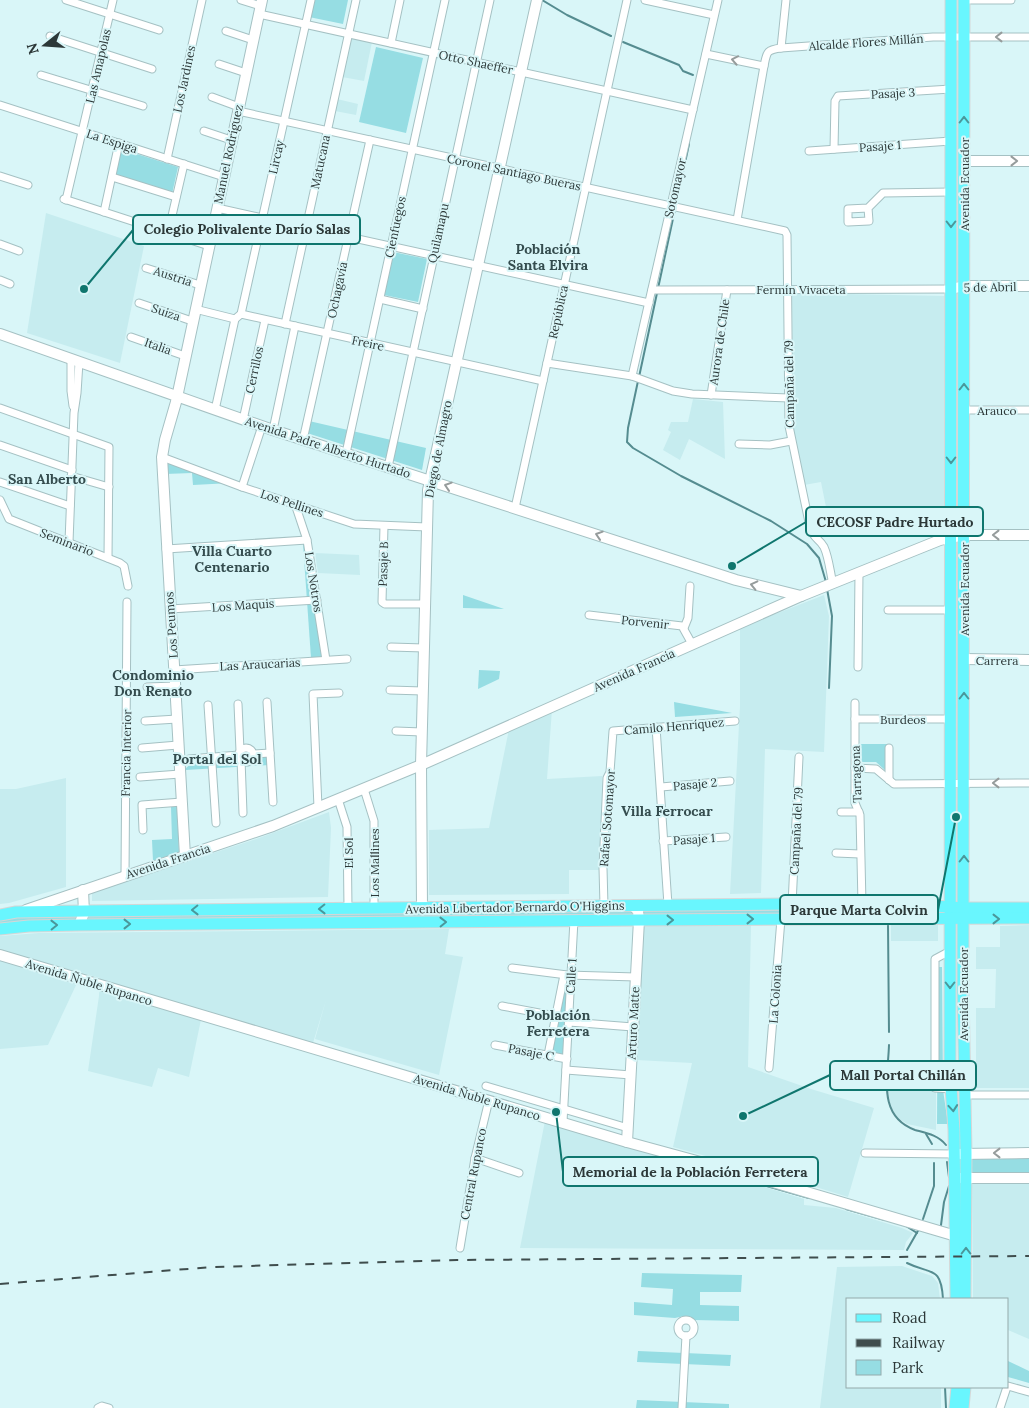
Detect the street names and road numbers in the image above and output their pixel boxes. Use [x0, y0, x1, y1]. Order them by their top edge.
street label: Las Amapolas [82, 27, 114, 105]
street label: Alcalde Flores Millán [807, 31, 924, 54]
street label: Los Jardines [170, 44, 199, 114]
street label: Otto Shaeffer [437, 47, 515, 77]
street label: Pasaje 3 [870, 84, 916, 102]
street label: Manuel Rodríguez [210, 103, 246, 205]
street label: La Espiga [85, 126, 139, 156]
street label: Matucana [307, 134, 333, 190]
street label: Avenida Ecuador [957, 136, 972, 232]
street label: Pasaje 1 [858, 137, 902, 155]
street label: Lircay [265, 138, 287, 175]
street label: Coronel Santiago Bueras [446, 150, 583, 194]
street label: Sotomayor [661, 156, 689, 219]
street label: Cienfuegos [381, 194, 409, 259]
street label: Quilamapu [424, 202, 452, 264]
street label: Ochagavía [324, 260, 350, 320]
street label: Austria [151, 262, 194, 289]
street label: 5 de Abril [963, 279, 1017, 295]
street label: Fermín Vivaceta [756, 282, 846, 297]
street label: República [545, 284, 571, 340]
street label: Aurora de Chile [705, 297, 733, 387]
street label: Suiza [150, 300, 182, 324]
street label: Freire [350, 332, 386, 354]
street label: Italia [143, 334, 173, 358]
street label: Campaña del 79 [781, 340, 797, 428]
street label: Cerrillos [242, 345, 266, 395]
street label: Diego de Almagro [421, 399, 455, 499]
street label: Arauco [976, 403, 1017, 418]
street label: Avenida Padre Alberto Hurtado [242, 413, 413, 481]
street label: Los Pellines [258, 486, 326, 520]
street label: Seminario [38, 525, 96, 559]
street label: Pasaje B [375, 541, 391, 587]
street label: Avenida Ecuador [957, 541, 972, 637]
street label: Los Notros [302, 551, 326, 614]
street label: Los Peumos [161, 591, 181, 659]
street label: Los Maquis [211, 595, 275, 615]
street label: Porvenir [620, 612, 670, 632]
street label: Avenida Francia [590, 645, 677, 695]
street label: Carrera [976, 653, 1018, 668]
street label: Las Araucarias [219, 654, 301, 674]
street label: Francia Interior [118, 708, 134, 797]
street label: Burdeos [880, 712, 926, 727]
street label: Camilo Henríquez [623, 714, 725, 738]
street label: Tarragona [848, 745, 864, 803]
street label: Rafael Sotomayor [596, 768, 618, 867]
street label: Pasaje 2 [672, 775, 718, 793]
street label: Campaña del 79 [786, 787, 806, 875]
street label: Los Mallines [367, 828, 382, 898]
street label: Pasaje 1 [672, 830, 716, 848]
street label: El Sol [341, 838, 356, 868]
street label: Avenida Francia [123, 840, 212, 882]
street label: Avenida Libertador Bernardo O'Higgins [404, 898, 625, 916]
street label: Avenida Ecuador [956, 946, 971, 1042]
street label: Avenida Ñuble Rupanco [23, 955, 154, 1008]
street label: Calle 1 [563, 958, 579, 994]
street label: La Colonia [765, 964, 785, 1024]
street label: Arturo Matte [624, 986, 642, 1061]
street label: Pasaje C [507, 1040, 556, 1064]
street label: Avenida Ñuble Rupanco [411, 1070, 542, 1123]
street label: Central Rupanco [457, 1127, 489, 1221]

